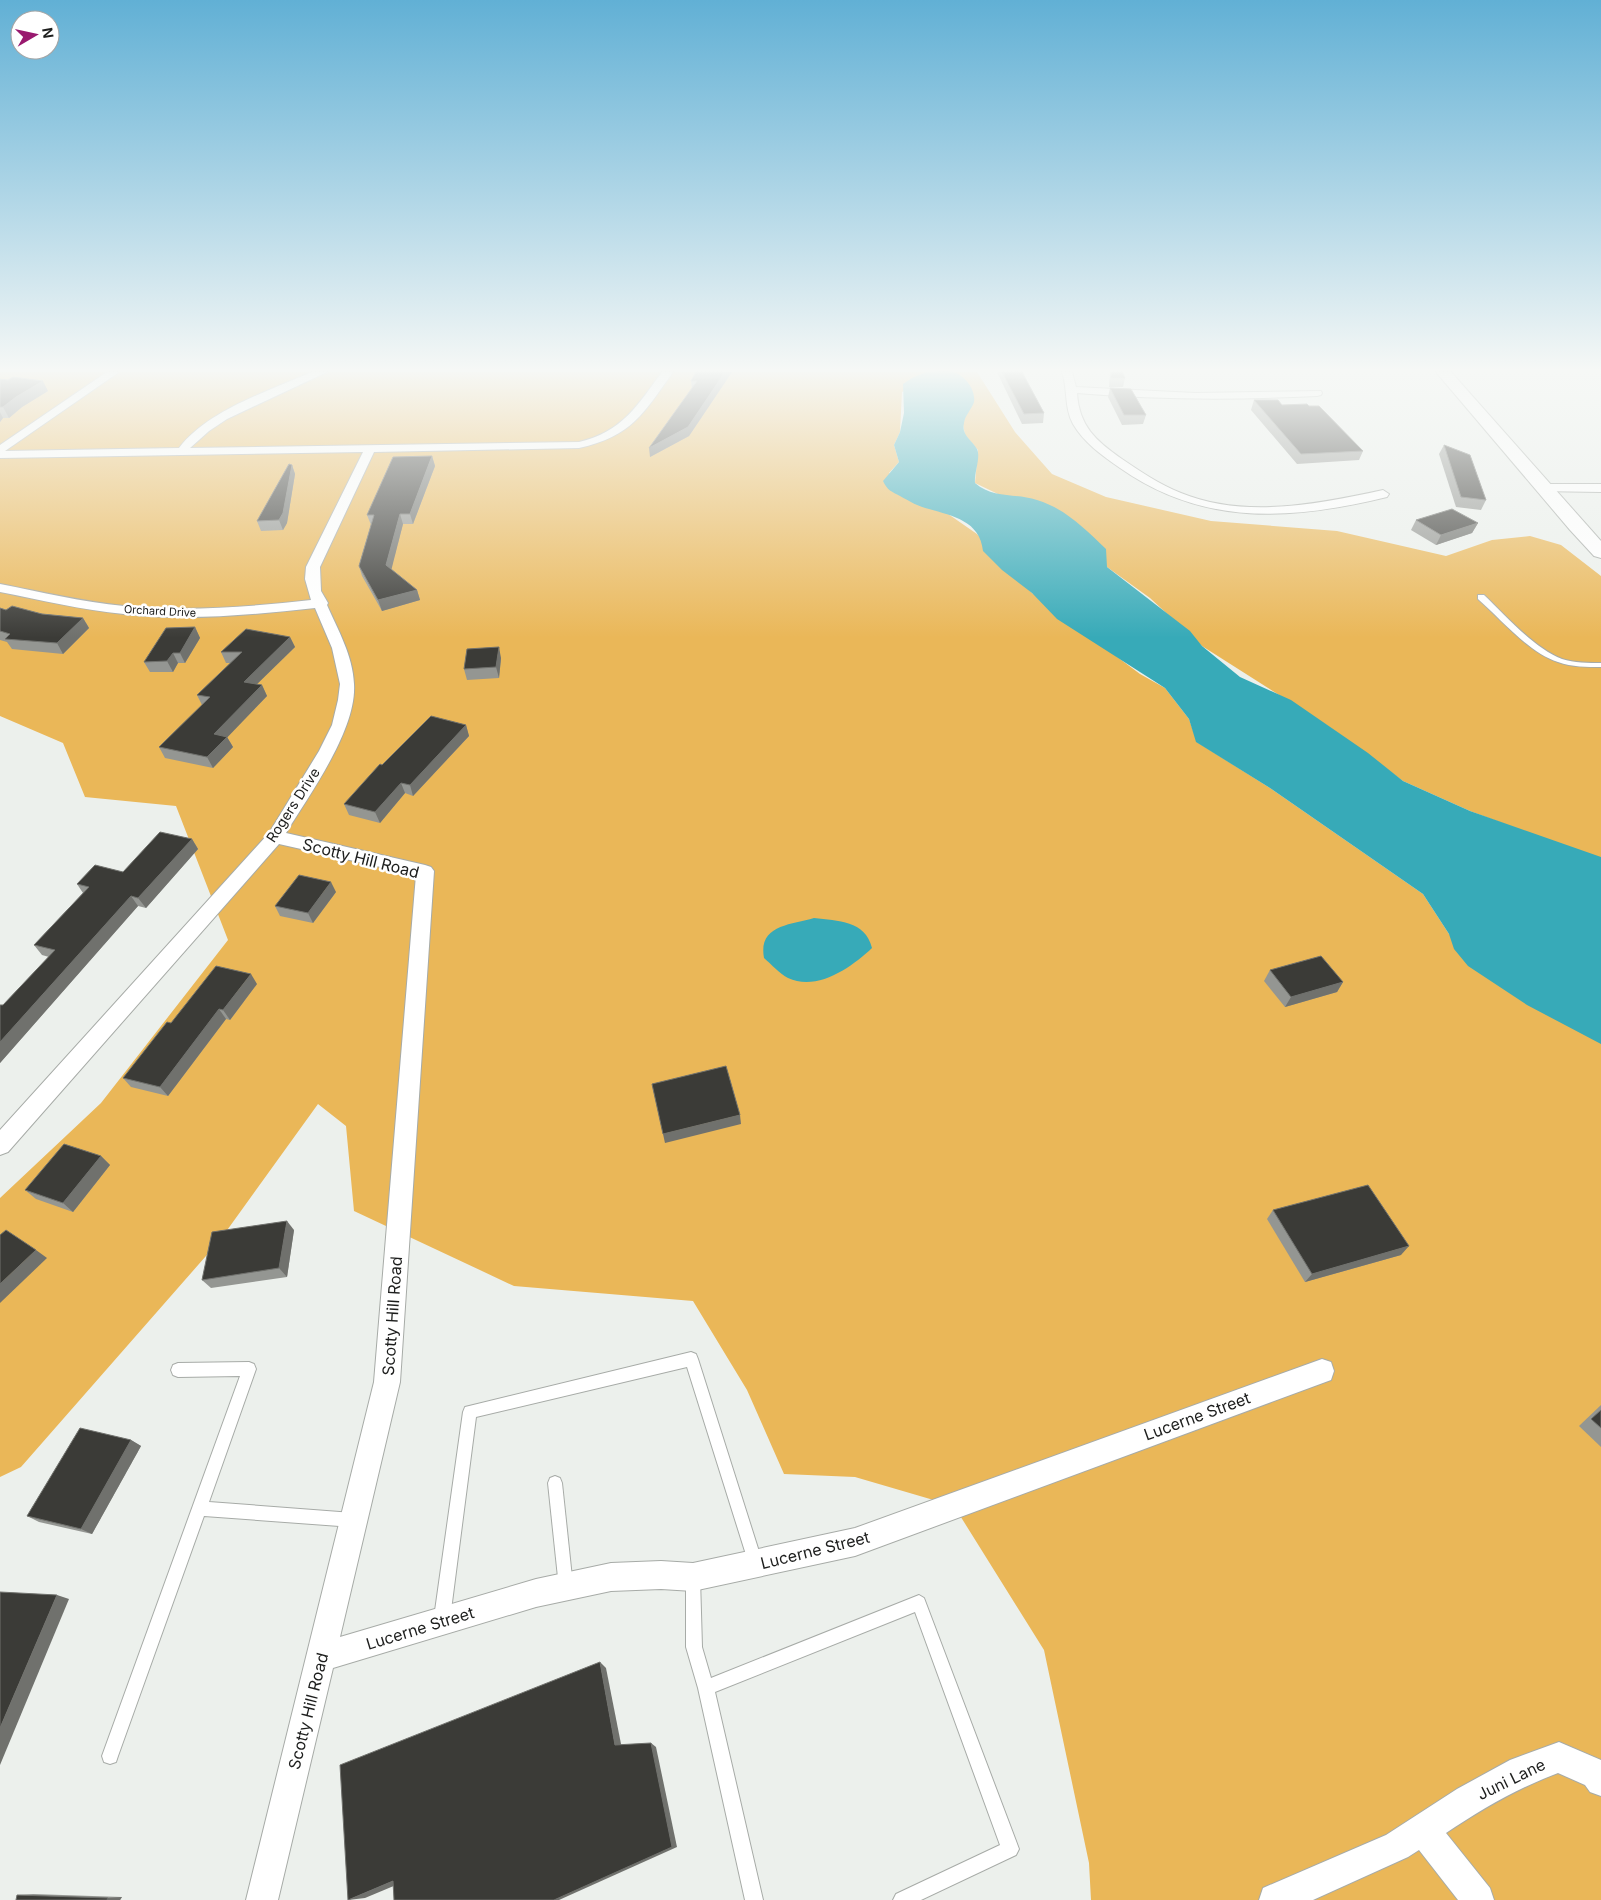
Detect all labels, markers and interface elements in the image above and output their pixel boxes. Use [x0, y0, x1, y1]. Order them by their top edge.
north arrow [10, 10, 60, 60]
text: N [39, 26, 58, 39]
street label: Orchard Drive [123, 602, 197, 620]
street label: Rogers Drive [262, 764, 323, 845]
street label: Scotty Hill Road [301, 834, 421, 882]
street label: Scotty Hill Road [378, 1256, 406, 1376]
street label: Lucerne Street [1141, 1388, 1253, 1444]
street label: Lucerne Street [758, 1527, 872, 1573]
street label: Lucerne Street [364, 1602, 476, 1654]
street label: Scotty Hill Road [284, 1651, 332, 1771]
street label: Juni Lane [1474, 1754, 1548, 1804]

